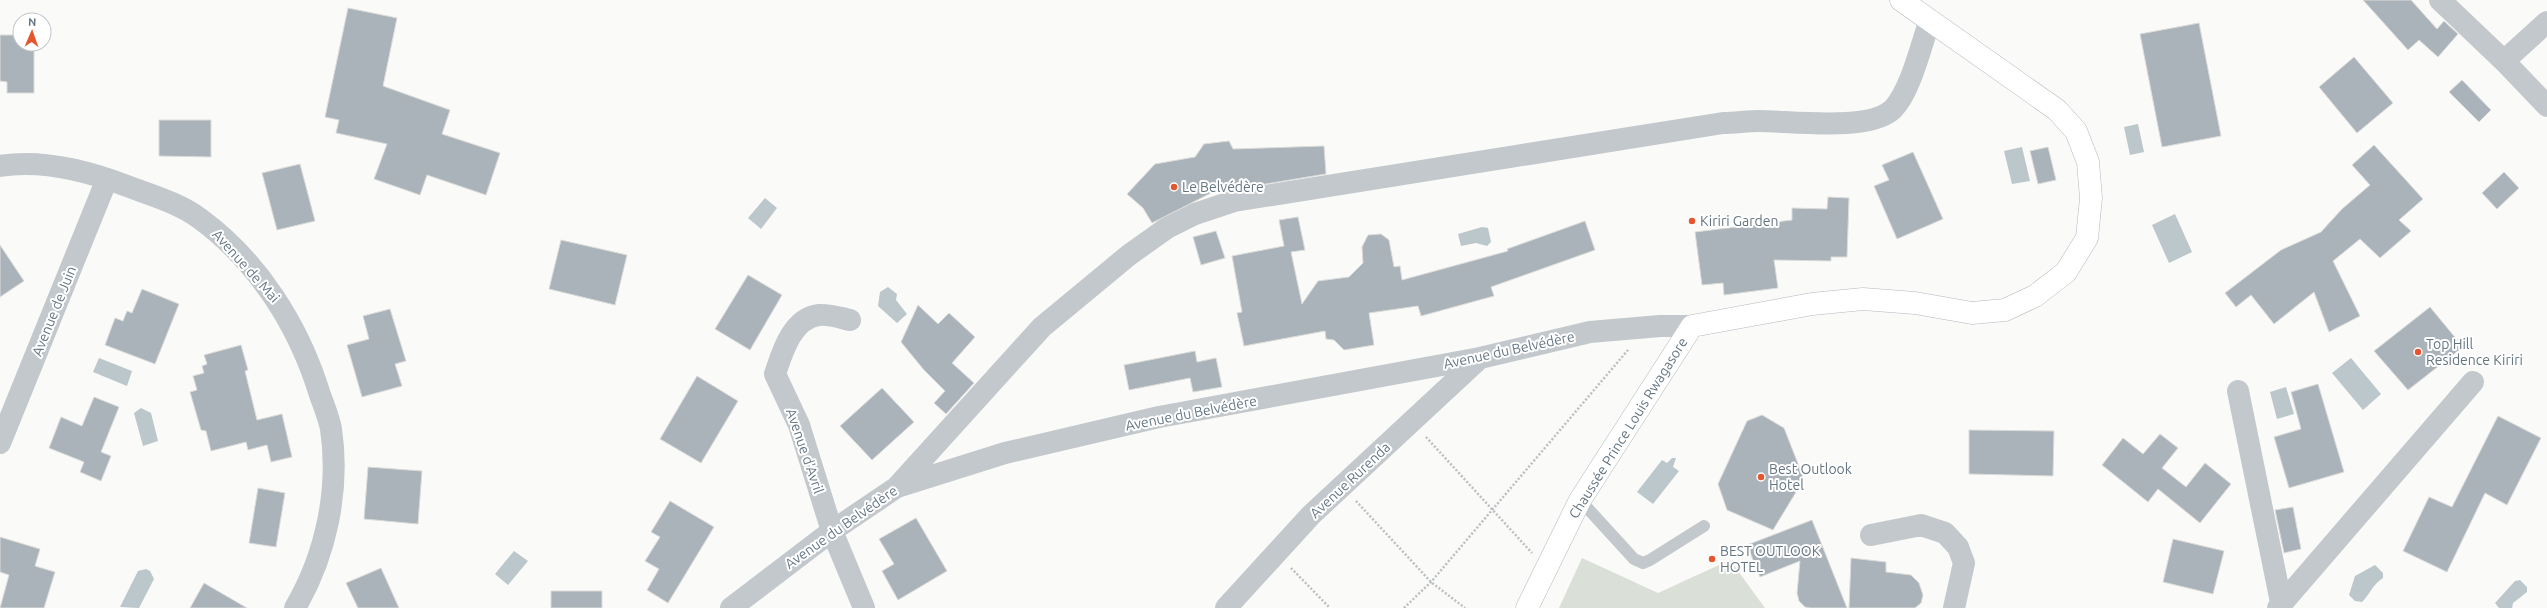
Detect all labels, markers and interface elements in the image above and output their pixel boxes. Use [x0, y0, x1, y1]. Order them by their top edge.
north arrow [12, 12, 52, 52]
text: N [28, 16, 37, 28]
place label: Le Belvédère [1182, 179, 1264, 195]
marker: Le Belvédère [1169, 182, 1179, 192]
place label: Kiriri Garden [1700, 213, 1779, 229]
marker: Kiriri Garden [1687, 216, 1697, 226]
street label: Avenue de Mai [209, 226, 283, 306]
street label: Avenue de Juin [29, 264, 79, 358]
street label: Avenue du Belvédère [1442, 328, 1576, 372]
street label: Chaussée Prince Louis Rwagasore [1565, 335, 1691, 521]
place label: Top Hill Residence Kiriri [2426, 336, 2523, 368]
marker: Top Hill Residence Kiriri [2413, 347, 2423, 357]
street label: Avenue du Belvédère [1124, 392, 1258, 434]
street label: Avenue d'Avril [783, 406, 827, 496]
street label: Avenue Rurenda [1307, 439, 1393, 521]
place label: Best Outlook Hotel [1769, 461, 1852, 493]
marker: Best Outlook Hotel [1756, 472, 1766, 482]
street label: Avenue du Belvédère [782, 482, 900, 572]
place label: BEST OUTLOOK HOTEL [1720, 543, 1821, 575]
marker: BEST OUTLOOK HOTEL [1707, 554, 1717, 564]

